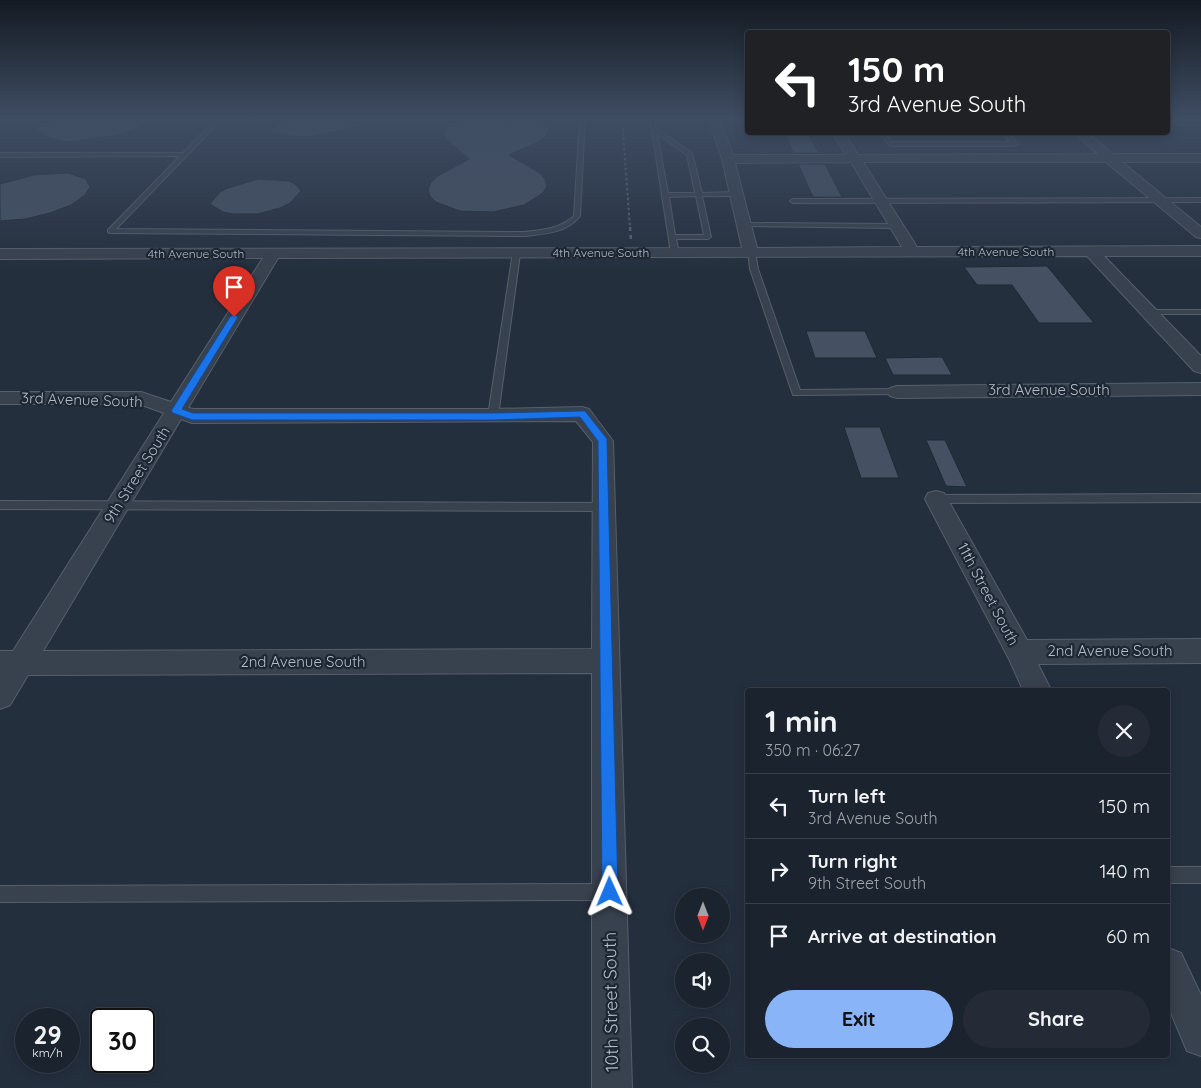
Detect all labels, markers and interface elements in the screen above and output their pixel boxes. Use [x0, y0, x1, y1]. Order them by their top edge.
text: 150 m [848, 47, 945, 91]
icon: left [765, 50, 830, 115]
text: 3rd Avenue South [848, 90, 1026, 118]
street label: 4th Avenue South [958, 244, 1054, 259]
street label: 4th Avenue South [553, 245, 649, 260]
street label: 4th Avenue South [148, 246, 244, 261]
pin [213, 266, 255, 317]
icon: arrive [220, 273, 248, 301]
street label: 3rd Avenue South [988, 380, 1110, 399]
street label: 3rd Avenue South [21, 388, 143, 411]
street label: 9th Street South [99, 423, 174, 527]
street label: 11th Street South [953, 539, 1023, 648]
street label: 2nd Avenue South [1047, 641, 1173, 660]
street label: 2nd Avenue South [240, 652, 366, 671]
text: 1 min [765, 702, 838, 740]
button: close [1098, 705, 1150, 757]
text: 350 m · 06:27 [765, 740, 860, 760]
text: Turn left [808, 784, 886, 808]
icon: left [765, 792, 793, 820]
text: 150 m [1099, 794, 1150, 818]
text: 3rd Avenue South [808, 808, 938, 828]
text: Turn right [808, 849, 897, 873]
icon: right [765, 857, 793, 885]
text: 140 m [1099, 859, 1150, 883]
position arrow [583, 865, 635, 917]
text: 9th Street South [808, 873, 926, 893]
north arrow [675, 888, 730, 942]
map controls [675, 888, 730, 1073]
icon: arrive [765, 922, 793, 950]
text: Arrive at destination [808, 924, 997, 948]
text: 60 m [1106, 924, 1150, 948]
street label: 10th Street South [598, 932, 623, 1072]
button: sound [675, 953, 730, 1008]
button: Exit [765, 990, 953, 1048]
button: Share [963, 990, 1150, 1048]
speed limit sign: 30 [90, 1008, 155, 1073]
button: search [675, 1018, 730, 1073]
text: 29 [33, 1019, 62, 1050]
text: km/h [32, 1045, 63, 1060]

